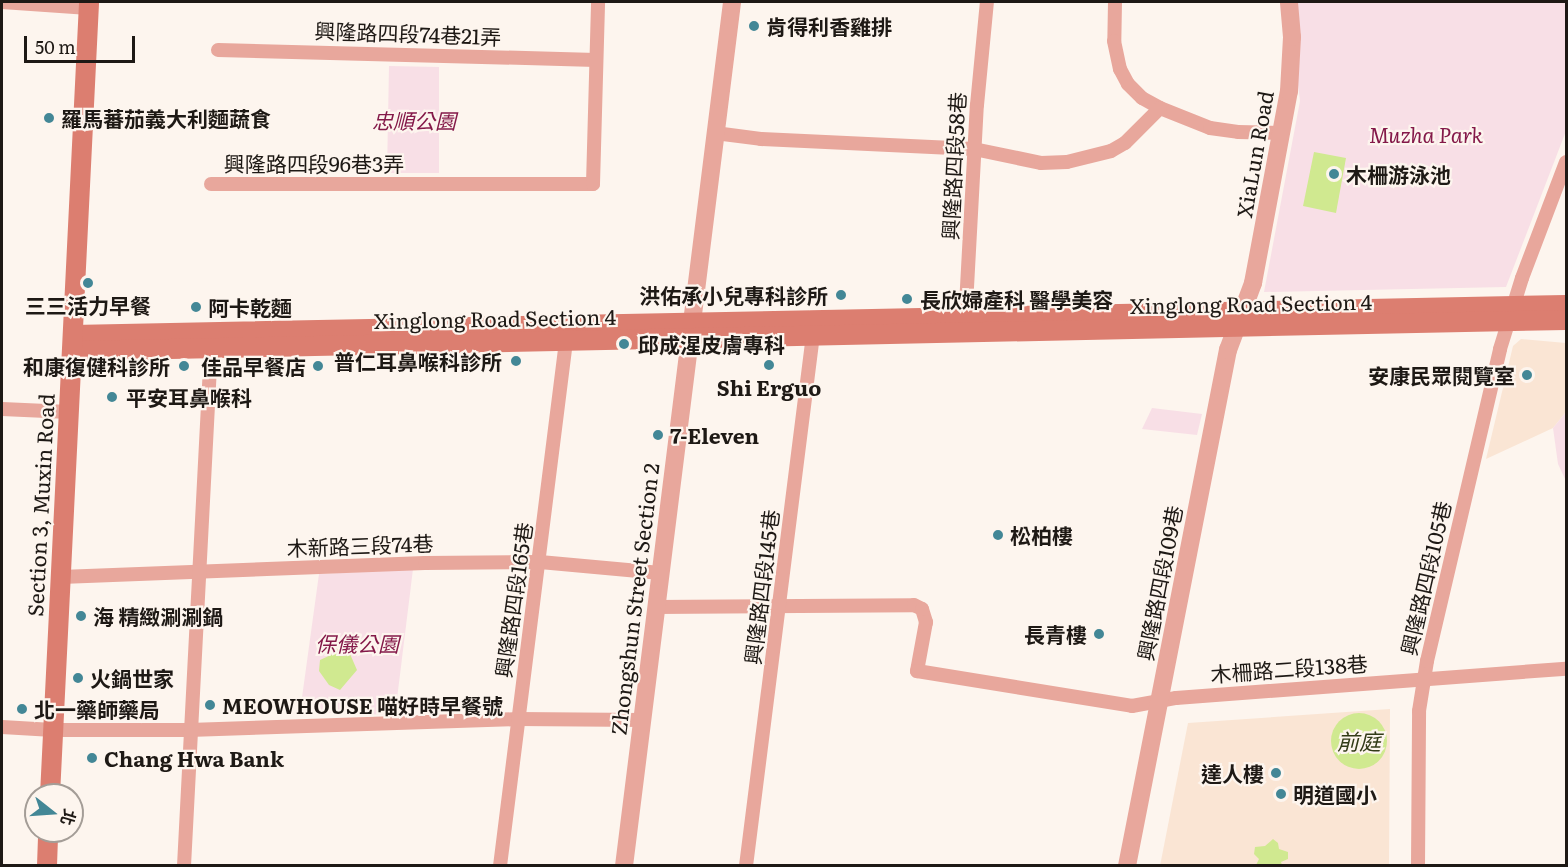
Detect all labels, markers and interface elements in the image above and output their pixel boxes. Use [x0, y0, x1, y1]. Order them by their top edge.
place label: 肯得利香雞排 [766, 13, 892, 39]
street label: 興隆路四段74巷21弄 [314, 17, 502, 49]
marker: 肯得利香雞排 [747, 19, 761, 33]
scale bar [27, 24, 138, 62]
text: 50 m [35, 33, 76, 60]
street label: XiaLun Road [1230, 89, 1278, 219]
street label: 興隆路四段58巷 [937, 91, 969, 241]
place label: 羅馬蕃茄義大利麵蔬食 [61, 105, 271, 131]
park label: 忠順公園 [372, 107, 456, 133]
marker: 羅馬蕃茄義大利麵蔬食 [42, 111, 56, 125]
park label: Muzha Park [1369, 121, 1483, 147]
street label: 興隆路四段96巷3弄 [224, 150, 404, 176]
place label: 木柵游泳池 [1346, 161, 1451, 187]
marker: 木柵游泳池 [1327, 167, 1341, 181]
marker: 三三活力早餐 [81, 276, 95, 290]
place label: 洪佑承小兒專科診所 [639, 282, 828, 308]
marker: 洪佑承小兒專科診所 [832, 286, 850, 304]
place label: 長欣婦產科 醫學美容 [920, 286, 1113, 312]
street label: Xinglong Road Section 4 [1130, 288, 1372, 318]
marker: 長欣婦產科 醫學美容 [898, 290, 916, 308]
place label: 三三活力早餐 [25, 292, 151, 318]
place label: 阿卡乾麵 [208, 294, 292, 320]
marker: 阿卡乾麵 [189, 300, 203, 314]
street label: Xinglong Road Section 4 [374, 303, 616, 333]
place label: 邱成湦皮膚專科 [638, 331, 785, 357]
marker: 邱成湦皮膚專科 [615, 335, 633, 353]
place label: 普仁耳鼻喉科診所 [334, 348, 502, 374]
marker: 普仁耳鼻喉科診所 [507, 352, 525, 370]
place label: 和康復健科診所 [23, 353, 170, 379]
place label: 佳品早餐店 [201, 353, 306, 379]
marker: 和康復健科診所 [175, 357, 193, 375]
marker: Shi Erguo [762, 358, 776, 372]
marker: 佳品早餐店 [311, 359, 325, 373]
place label: 安康民眾閱覽室 [1368, 362, 1515, 388]
marker: 安康民眾閱覽室 [1520, 368, 1534, 382]
place label: Shi Erguo [717, 374, 821, 400]
place label: 平安耳鼻喉科 [126, 384, 252, 410]
marker: 平安耳鼻喉科 [103, 388, 121, 406]
street label: Section 3, Muxin Road [22, 393, 58, 617]
place label: 7-Eleven [670, 422, 759, 448]
marker: 7-Eleven [651, 428, 665, 442]
street label: Zhongshun Street Section 2 [605, 462, 663, 736]
street label: 興隆路四段105巷 [1395, 499, 1455, 657]
street label: 興隆路四段109巷 [1132, 503, 1186, 663]
street label: 興隆路四段145巷 [739, 508, 783, 666]
street label: 興隆路四段165巷 [490, 521, 536, 679]
place label: 松柏樓 [1010, 522, 1073, 548]
marker: 松柏樓 [991, 528, 1005, 542]
street label: 木新路三段74巷 [286, 530, 434, 560]
place label: 海 精緻涮涮鍋 [93, 603, 223, 629]
marker: 海 精緻涮涮鍋 [74, 609, 88, 623]
place label: 長青樓 [1024, 621, 1087, 647]
marker: 長青樓 [1092, 627, 1106, 641]
park label: 保儀公園 [315, 630, 399, 656]
street label: 木柵路二段138巷 [1210, 650, 1368, 686]
place label: 火鍋世家 [90, 665, 174, 691]
marker: 火鍋世家 [71, 671, 85, 685]
place label: MEOWHOUSE 喵好時早餐號 [222, 692, 503, 718]
place label: 北一藥師藥局 [34, 696, 160, 722]
marker: MEOWHOUSE 喵好時早餐號 [203, 698, 217, 712]
marker: 北一藥師藥局 [15, 702, 29, 716]
water label: 前庭 [1337, 728, 1381, 754]
place label: Chang Hwa Bank [104, 745, 284, 771]
marker: Chang Hwa Bank [85, 751, 99, 765]
place label: 達人樓 [1201, 760, 1264, 786]
marker: 達人樓 [1269, 766, 1283, 780]
place label: 明道國小 [1293, 781, 1377, 807]
north arrow [24, 783, 84, 843]
marker: 明道國小 [1274, 787, 1288, 801]
text: 北 [55, 807, 83, 829]

